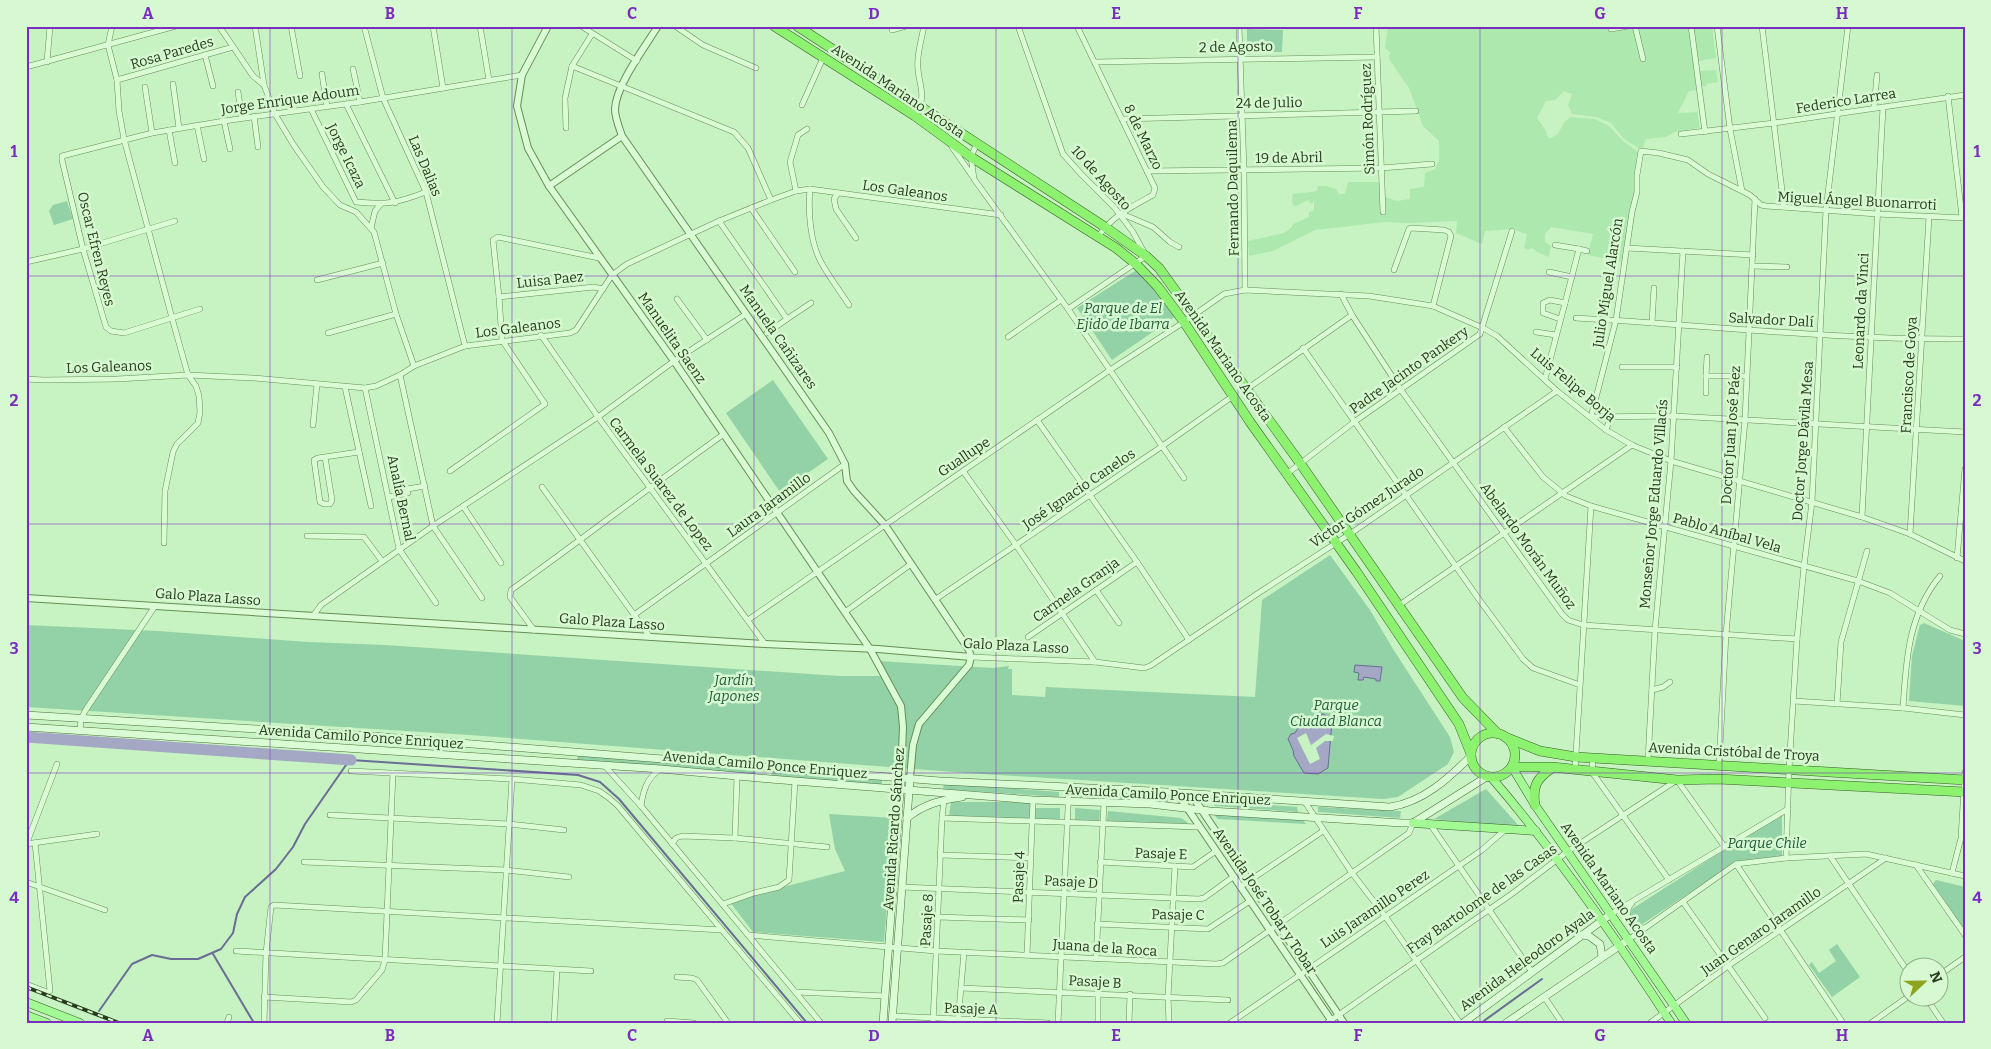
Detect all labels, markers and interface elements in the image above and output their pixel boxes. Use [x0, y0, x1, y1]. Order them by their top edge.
text: A [142, 4, 154, 23]
text: B [385, 4, 395, 23]
text: C [627, 4, 637, 23]
text: D [868, 4, 880, 23]
text: E [1111, 4, 1121, 23]
text: F [1354, 4, 1363, 23]
text: G [1594, 4, 1606, 23]
text: H [1836, 4, 1849, 23]
street label: Rosa Paredes [128, 33, 216, 73]
street label: 2 de Agosto [1199, 38, 1273, 56]
street label: Avenida Mariano Acosta [828, 40, 968, 142]
street label: Simón Rodríguez [1358, 63, 1378, 175]
street label: Jorge Enrique Adoum [219, 82, 361, 118]
street label: Federico Larrea [1795, 85, 1898, 117]
street label: 24 de Julio [1235, 94, 1303, 112]
street label: 8 de Marzo [1120, 101, 1166, 173]
street label: Fernando Daquilema [1223, 119, 1243, 256]
street label: Jorge Icaza [323, 120, 369, 192]
street label: Las Dalias [405, 133, 445, 199]
text: 1 [11, 142, 18, 161]
street label: 10 de Agosto [1068, 142, 1134, 214]
text: 1 [1974, 142, 1981, 161]
street label: 19 de Abril [1255, 149, 1323, 167]
street label: Los Galeanos [861, 177, 949, 205]
street label: Miguel Ángel Buonarroti [1777, 187, 1937, 214]
street label: Oscar Efren Reyes [74, 190, 118, 308]
street label: Julio Miguel Alarcón [1589, 217, 1627, 350]
street label: Leonardo da Vinci [1849, 252, 1873, 370]
street label: Luisa Paez [516, 268, 585, 292]
street label: Manuela Cañizares [736, 282, 820, 392]
street label: Avenida Mariano Acosta [1171, 287, 1275, 425]
street label: Manuelita Saenz [634, 289, 710, 387]
park label: Parque de El Ejido de Ibarra [1076, 300, 1170, 333]
street label: Salvador Dalí [1728, 309, 1815, 331]
street label: Los Galeanos [474, 314, 562, 342]
street label: Francisco de Goya [1897, 316, 1921, 434]
street label: Padre Jacinto Pankery [1346, 322, 1472, 418]
street label: Luis Felipe Borja [1527, 344, 1619, 426]
street label: Los Galeanos [66, 357, 152, 377]
street label: Doctor Jorge Dávila Mesa [1789, 360, 1817, 522]
street label: Doctor Juan José Páez [1718, 365, 1744, 505]
text: 2 [9, 391, 19, 410]
text: 2 [1972, 391, 1982, 410]
street label: Monseñor Jorge Eduardo Villacís [1636, 398, 1672, 610]
street label: Carmela Suarez de Lopez [605, 414, 717, 554]
street label: Guallupe [935, 433, 993, 481]
street label: José Ignacio Canelos [1019, 445, 1139, 534]
street label: Analía Bernal [384, 453, 418, 543]
street label: Victor Gómez Jurado [1307, 463, 1427, 551]
street label: Laura Jaramillo [724, 469, 814, 541]
street label: Abelardo Morán Muñoz [1476, 479, 1580, 613]
street label: Pablo Aníbal Vela [1671, 509, 1783, 557]
street label: Carmela Granja [1029, 554, 1123, 626]
street label: Galo Plaza Lasso [154, 585, 262, 609]
street label: Galo Plaza Lasso [558, 610, 666, 634]
street label: Galo Plaza Lasso [963, 635, 1069, 657]
text: 3 [9, 639, 19, 658]
text: 3 [1972, 639, 1982, 658]
park label: Jardín Japones [707, 672, 760, 705]
park label: Parque Ciudad Blanca [1290, 697, 1382, 730]
street label: Avenida Camilo Ponce Enriquez [258, 721, 464, 753]
street label: Avenida Cristóbal de Troya [1648, 739, 1821, 765]
street label: Avenida Ricardo Sánchez [880, 747, 908, 911]
street label: Avenida Camilo Ponce Enriquez [662, 748, 868, 782]
street label: Avenida Camilo Ponce Enriquez [1065, 781, 1271, 809]
street label: Avenida Mariano Acosta [1557, 819, 1661, 957]
street label: Avenida José Tobar y Tobar [1210, 824, 1320, 978]
park label: Parque Chile [1727, 835, 1807, 852]
street label: Fray Bartolome de las Casas [1404, 841, 1560, 957]
street label: Pasaje E [1134, 845, 1188, 863]
street label: Pasaje 4 [1010, 851, 1028, 903]
street label: Luis Jaramillo Perez [1317, 866, 1433, 952]
street label: Pasaje D [1043, 872, 1099, 892]
street label: Juan Genaro Jaramillo [1697, 883, 1824, 979]
text: 4 [9, 888, 19, 907]
text: 4 [1972, 888, 1982, 907]
street label: Pasaje 8 [917, 893, 937, 947]
street label: Avenida Heleodoro Ayala [1456, 905, 1598, 1015]
street label: Pasaje C [1151, 906, 1205, 924]
street label: Juana de la Roca [1051, 936, 1158, 960]
north arrow [1898, 956, 1948, 1006]
text: N [1926, 969, 1946, 986]
street label: Pasaje B [1068, 972, 1122, 992]
street label: Pasaje A [944, 1000, 998, 1018]
text: A [142, 1026, 154, 1045]
text: B [385, 1026, 395, 1045]
text: C [627, 1026, 637, 1045]
text: D [868, 1026, 880, 1045]
text: E [1111, 1026, 1121, 1045]
text: F [1354, 1026, 1363, 1045]
text: G [1594, 1026, 1606, 1045]
text: H [1836, 1026, 1849, 1045]

